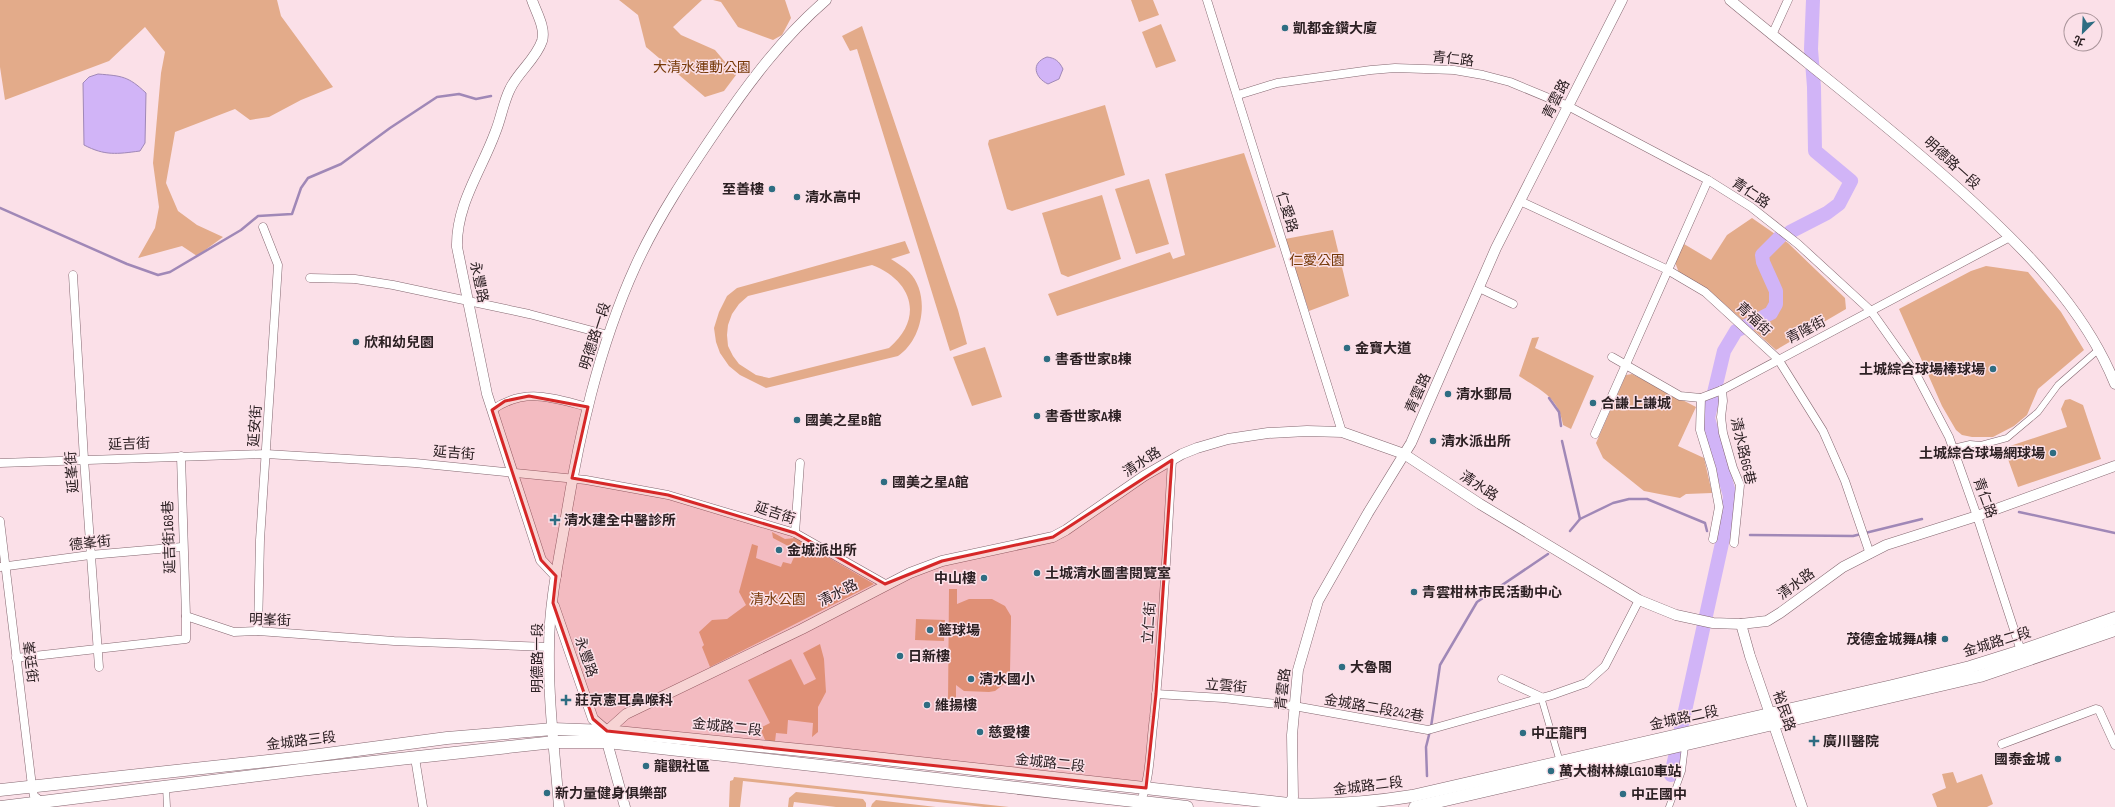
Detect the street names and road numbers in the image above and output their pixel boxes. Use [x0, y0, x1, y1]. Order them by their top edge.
street label: 青仁路 [1431, 48, 1475, 70]
street label: 青雲路 [1539, 76, 1573, 122]
street label: 明德路一段 [1920, 133, 1984, 193]
street label: 青仁路 [1729, 174, 1773, 212]
street label: 仁愛路 [1273, 189, 1301, 235]
street label: 永豐路 [466, 260, 492, 304]
street label: 青福街 [1733, 298, 1775, 340]
street label: 明德路一段 [576, 300, 614, 372]
street label: 青隆街 [1783, 313, 1829, 347]
street label: 青雲路 [1402, 370, 1434, 416]
street label: 延安街 [245, 404, 265, 448]
street label: 清水路66巷 [1727, 416, 1759, 486]
street label: 延吉街 [108, 435, 150, 453]
street label: 延吉街 [432, 443, 476, 463]
street label: 清水路 [1120, 443, 1164, 481]
street label: 延峯街 [62, 450, 82, 494]
street label: 清水路 [1457, 467, 1501, 505]
street label: 青仁路 [1970, 475, 2000, 521]
street label: 延吉街 [752, 498, 798, 528]
street label: 延吉街168巷 [159, 500, 179, 574]
street label: 德峯街 [68, 532, 112, 554]
street label: 清水路 [1774, 565, 1818, 603]
street label: 清水路 [815, 576, 861, 610]
street label: 立仁街 [1139, 601, 1159, 645]
street label: 明峯街 [249, 611, 291, 629]
street label: 明德路一段 [529, 623, 546, 693]
street label: 金城路二段 [1961, 624, 2033, 660]
street label: 永豐路 [571, 634, 601, 680]
street label: 峯廷街 [19, 640, 41, 684]
street label: 青雲路 [1272, 667, 1294, 711]
street label: 立雲街 [1204, 676, 1248, 696]
street label: 裕民路 [1769, 688, 1799, 734]
street label: 金城路二段242巷 [1323, 691, 1425, 725]
street label: 金城路二段 [1648, 702, 1720, 734]
street label: 金城路二段 [691, 715, 763, 739]
street label: 金城路三段 [265, 728, 337, 754]
street label: 金城路二段 [1014, 751, 1086, 775]
street label: 金城路二段 [1332, 773, 1404, 799]

